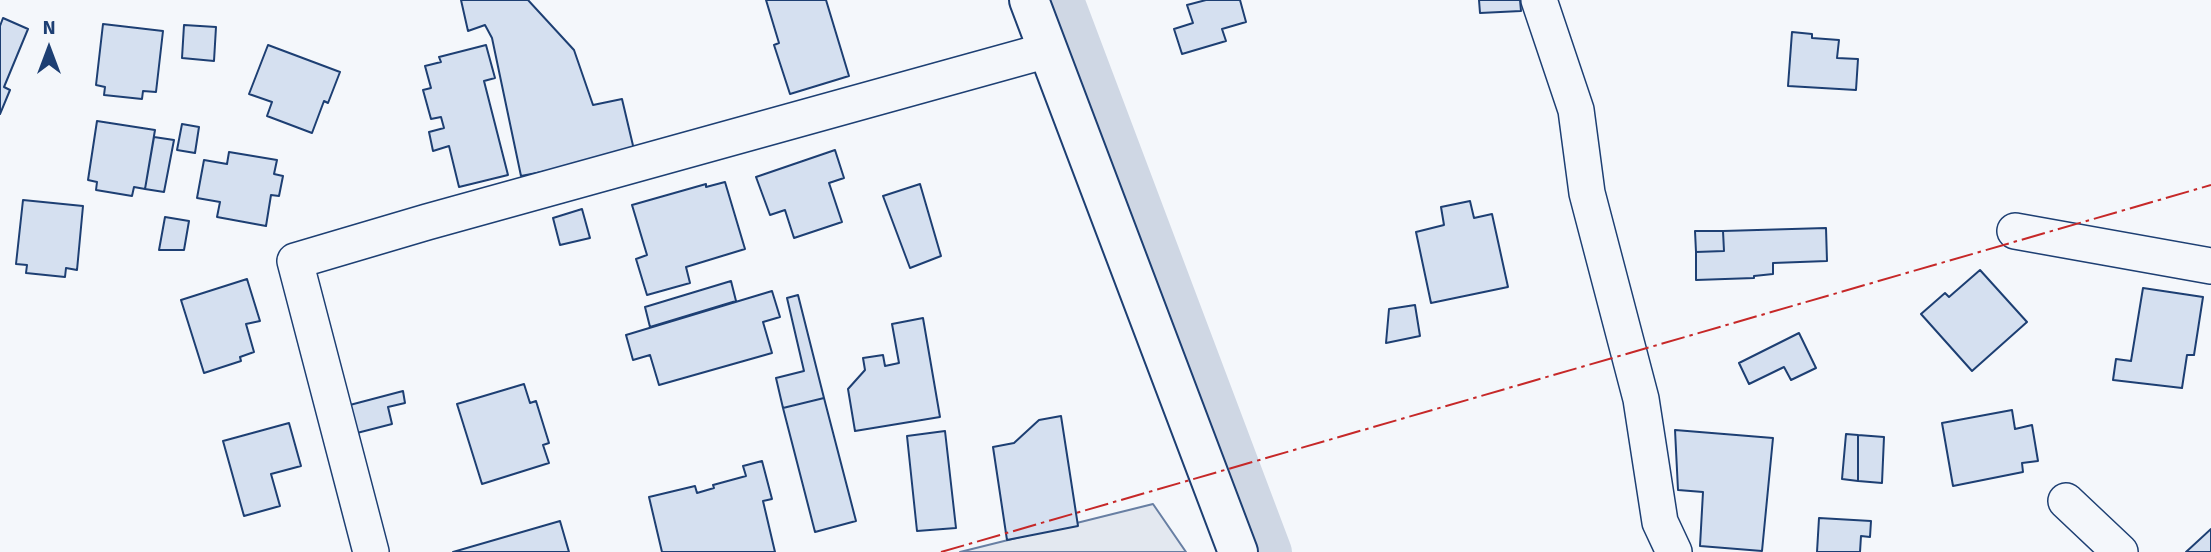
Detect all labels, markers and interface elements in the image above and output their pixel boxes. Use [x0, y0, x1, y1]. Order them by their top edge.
north arrow [14, 14, 84, 84]
text: N [42, 16, 56, 40]

